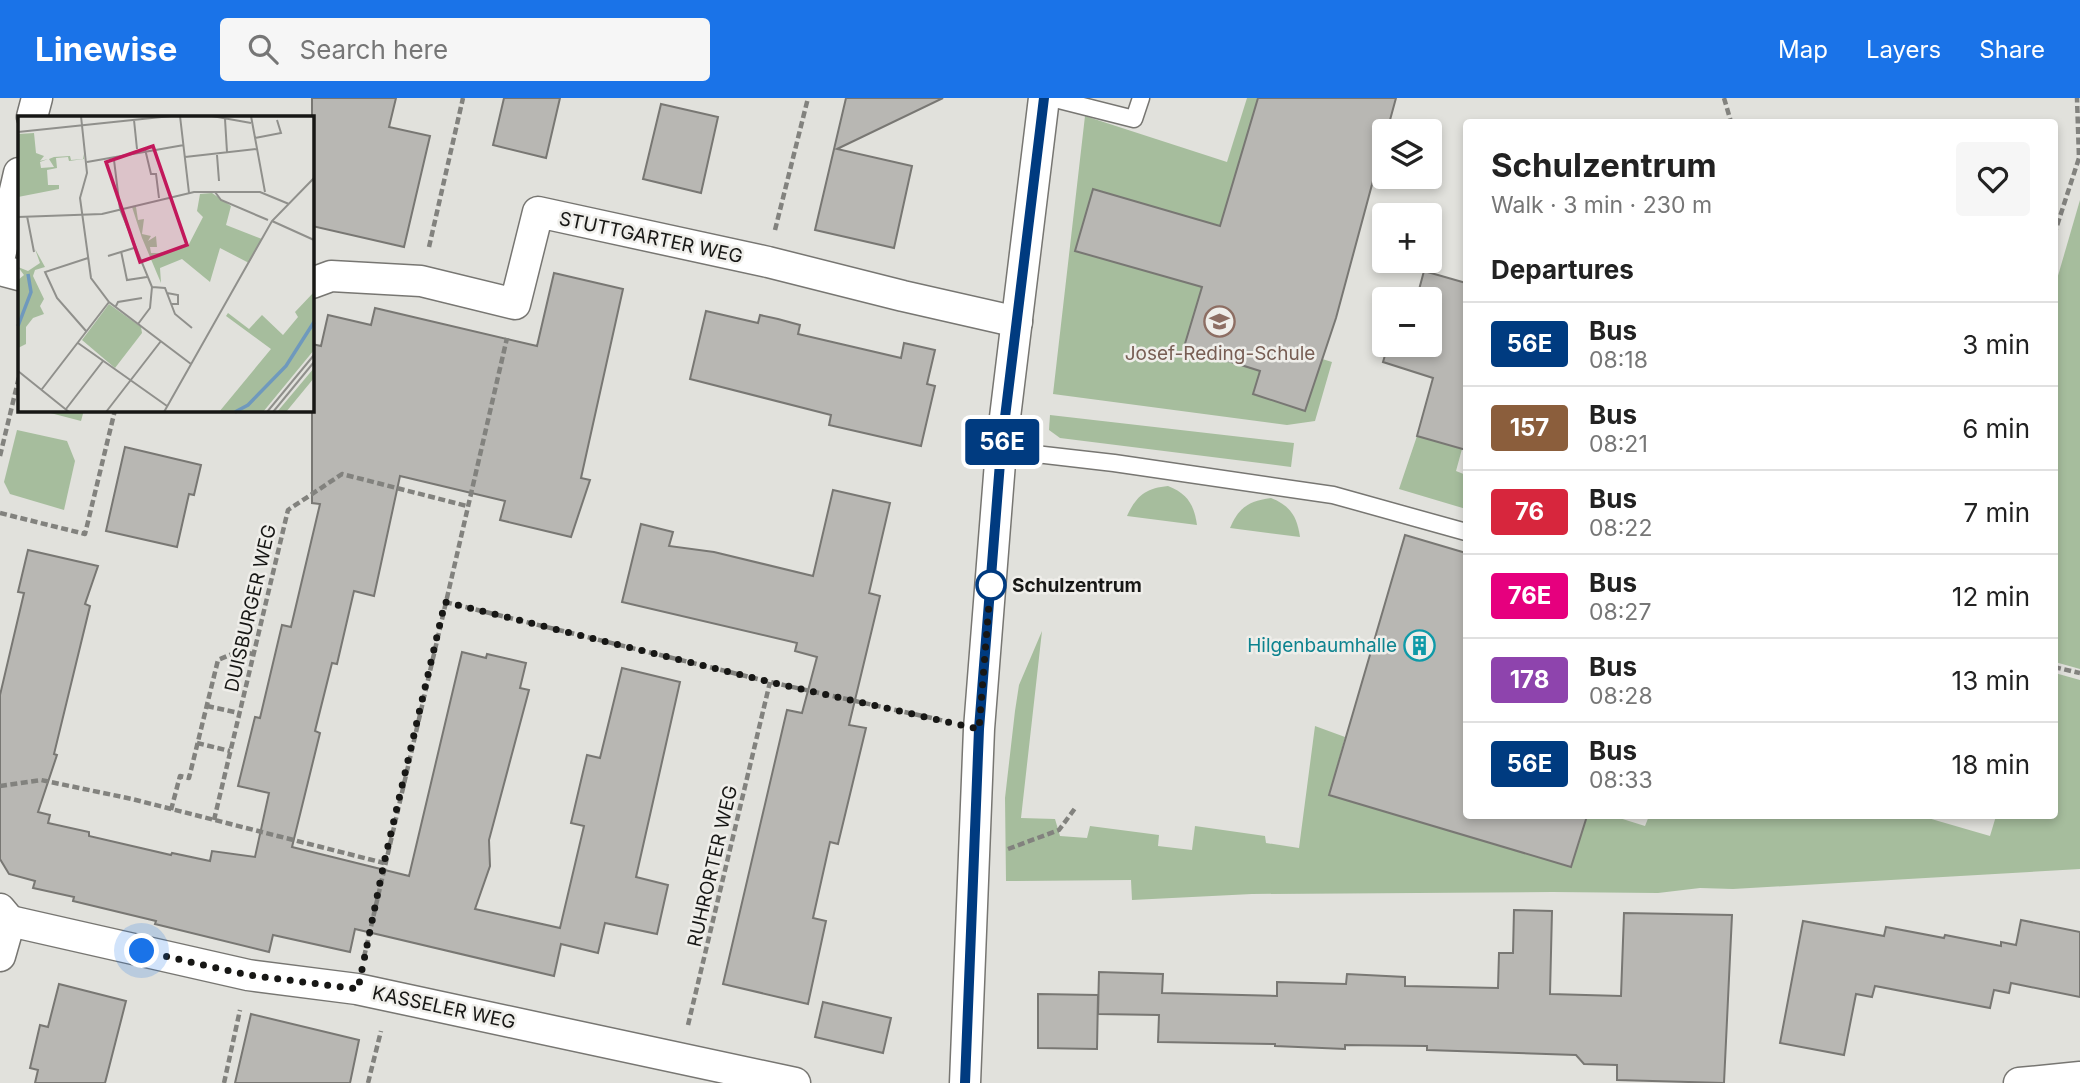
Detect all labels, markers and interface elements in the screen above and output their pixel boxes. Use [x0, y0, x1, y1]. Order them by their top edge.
search box [220, 18, 710, 81]
text: Linewise [35, 29, 178, 69]
icon: search [244, 30, 282, 68]
text: Search here [300, 34, 448, 65]
text: Map [1778, 35, 1828, 64]
text: Layers [1866, 35, 1941, 64]
text: Share [1979, 35, 2045, 64]
inset map [18, 116, 313, 411]
map controls [1372, 119, 1442, 357]
button: layers [1372, 119, 1442, 189]
button: heart [1956, 142, 2030, 216]
text: Schulzentrum [1491, 145, 1717, 185]
text: Walk · 3 min · 230 m [1491, 191, 1712, 219]
button: + [1372, 203, 1442, 273]
street label: STUTTGARTER WEG [557, 207, 745, 268]
text: Departures [1491, 254, 1634, 285]
button: − [1372, 287, 1442, 357]
school or university icon: Josef-Reding-Schule [1203, 305, 1237, 339]
text: Bus [1589, 315, 1637, 346]
text: 56E [1507, 329, 1552, 358]
text: 3 min [1962, 329, 2030, 360]
place label: Josef-Reding-Schule [1125, 342, 1315, 365]
text: 08:18 [1589, 346, 1648, 374]
text: Bus [1589, 399, 1637, 430]
text: 157 [1510, 413, 1549, 442]
text: 6 min [1962, 413, 2030, 444]
line badge: 56E [962, 419, 1042, 465]
text: 56E [979, 427, 1025, 456]
text: 08:21 [1589, 430, 1648, 458]
text: Bus [1589, 483, 1637, 514]
text: 76 [1515, 497, 1544, 526]
text: 7 min [1964, 497, 2030, 528]
text: 08:22 [1589, 514, 1652, 542]
street label: DUISBURGER WEG [220, 522, 281, 694]
text: Bus [1589, 567, 1637, 598]
marker: Schulzentrum [976, 570, 1006, 600]
place label: Schulzentrum [1012, 574, 1142, 597]
text: 76E [1508, 581, 1551, 610]
text: 12 min [1952, 581, 2030, 612]
text: 08:27 [1589, 598, 1651, 626]
building icon: Hilgenbaumhalle [1403, 628, 1437, 662]
place label: Hilgenbaumhalle [1247, 634, 1397, 657]
text: Bus [1589, 651, 1637, 682]
text: 178 [1510, 665, 1549, 694]
text: 13 min [1952, 665, 2030, 696]
text: 08:28 [1589, 682, 1653, 710]
text: Bus [1589, 735, 1637, 766]
text: 56E [1507, 749, 1552, 778]
text: 18 min [1952, 749, 2030, 780]
text: 08:33 [1589, 766, 1653, 794]
street label: RUHRORTER WEG [683, 783, 742, 949]
your location [124, 933, 159, 968]
street label: KASSELER WEG [370, 981, 518, 1034]

